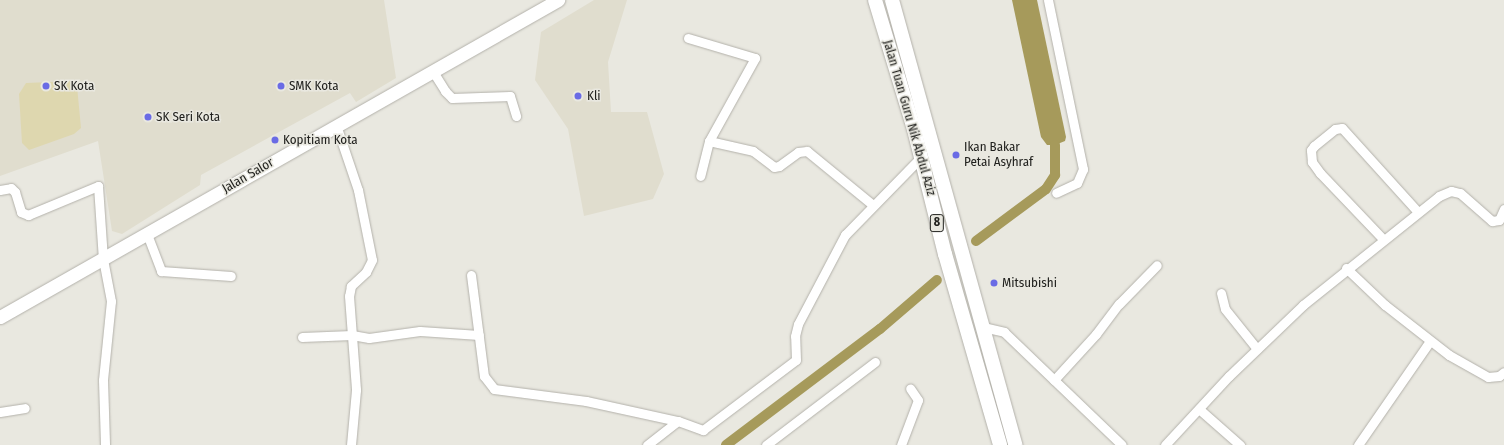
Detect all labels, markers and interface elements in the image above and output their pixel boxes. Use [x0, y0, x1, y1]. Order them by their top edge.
street label: Jalan Tuan Guru Nik Abdul Aziz [879, 38, 939, 198]
place label: SK Kota [54, 78, 94, 94]
place label: SMK Kota [289, 78, 339, 94]
marker: SK Kota [41, 81, 51, 91]
marker: SMK Kota [276, 81, 286, 91]
place label: Kli [587, 88, 601, 104]
marker: Kli [572, 90, 584, 102]
place label: SK Seri Kota [156, 109, 220, 125]
marker: SK Seri Kota [143, 112, 153, 122]
place label: Kopitiam Kota [283, 132, 358, 148]
marker: Kopitiam Kota [270, 135, 280, 145]
place label: Ikan Bakar Petai Asyhraf [964, 140, 1033, 171]
marker: Ikan Bakar Petai Asyhraf [951, 150, 961, 160]
street label: Jalan Salor [219, 155, 277, 197]
road number: 8 [929, 213, 945, 233]
place label: Mitsubishi [1002, 275, 1057, 291]
marker: Mitsubishi [989, 278, 999, 288]

